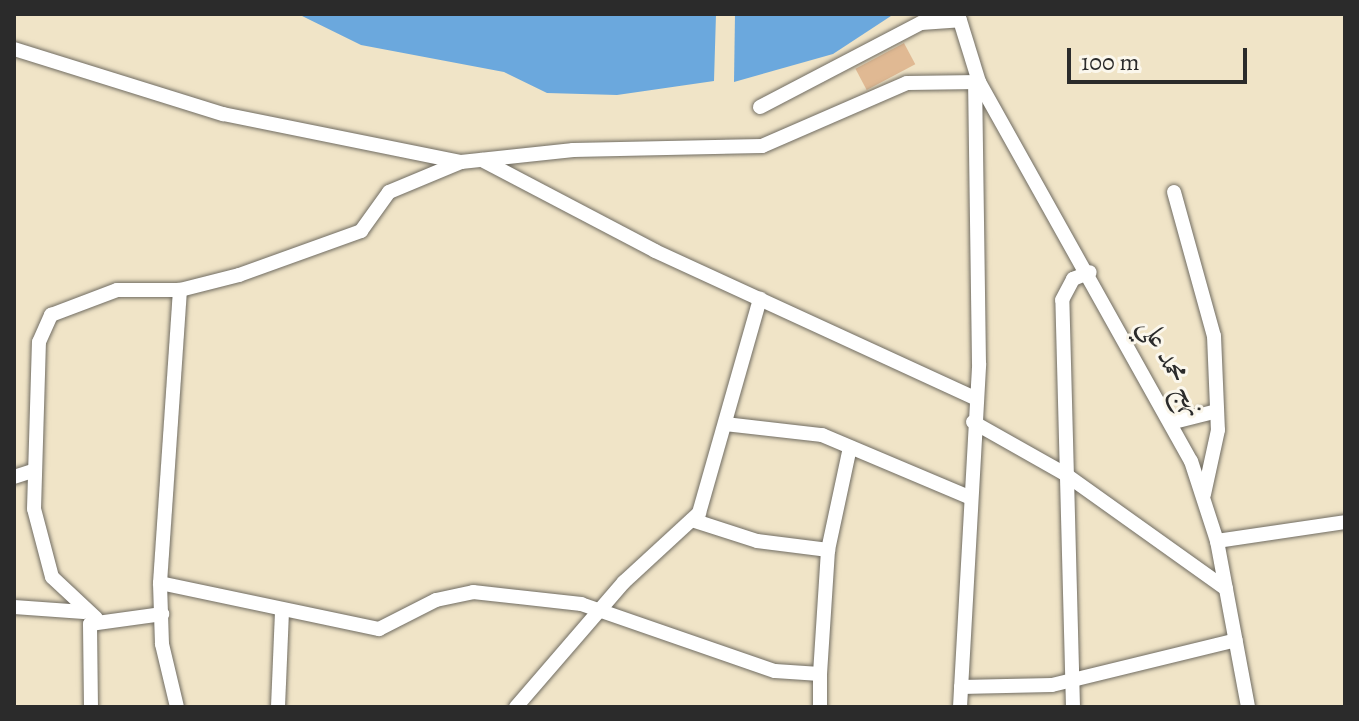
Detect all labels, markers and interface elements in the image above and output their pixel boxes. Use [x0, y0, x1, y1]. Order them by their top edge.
scale bar [1071, 32, 1251, 82]
text: 100 m [1081, 46, 1140, 78]
street label: نهج محمد علي [1133, 312, 1213, 422]

